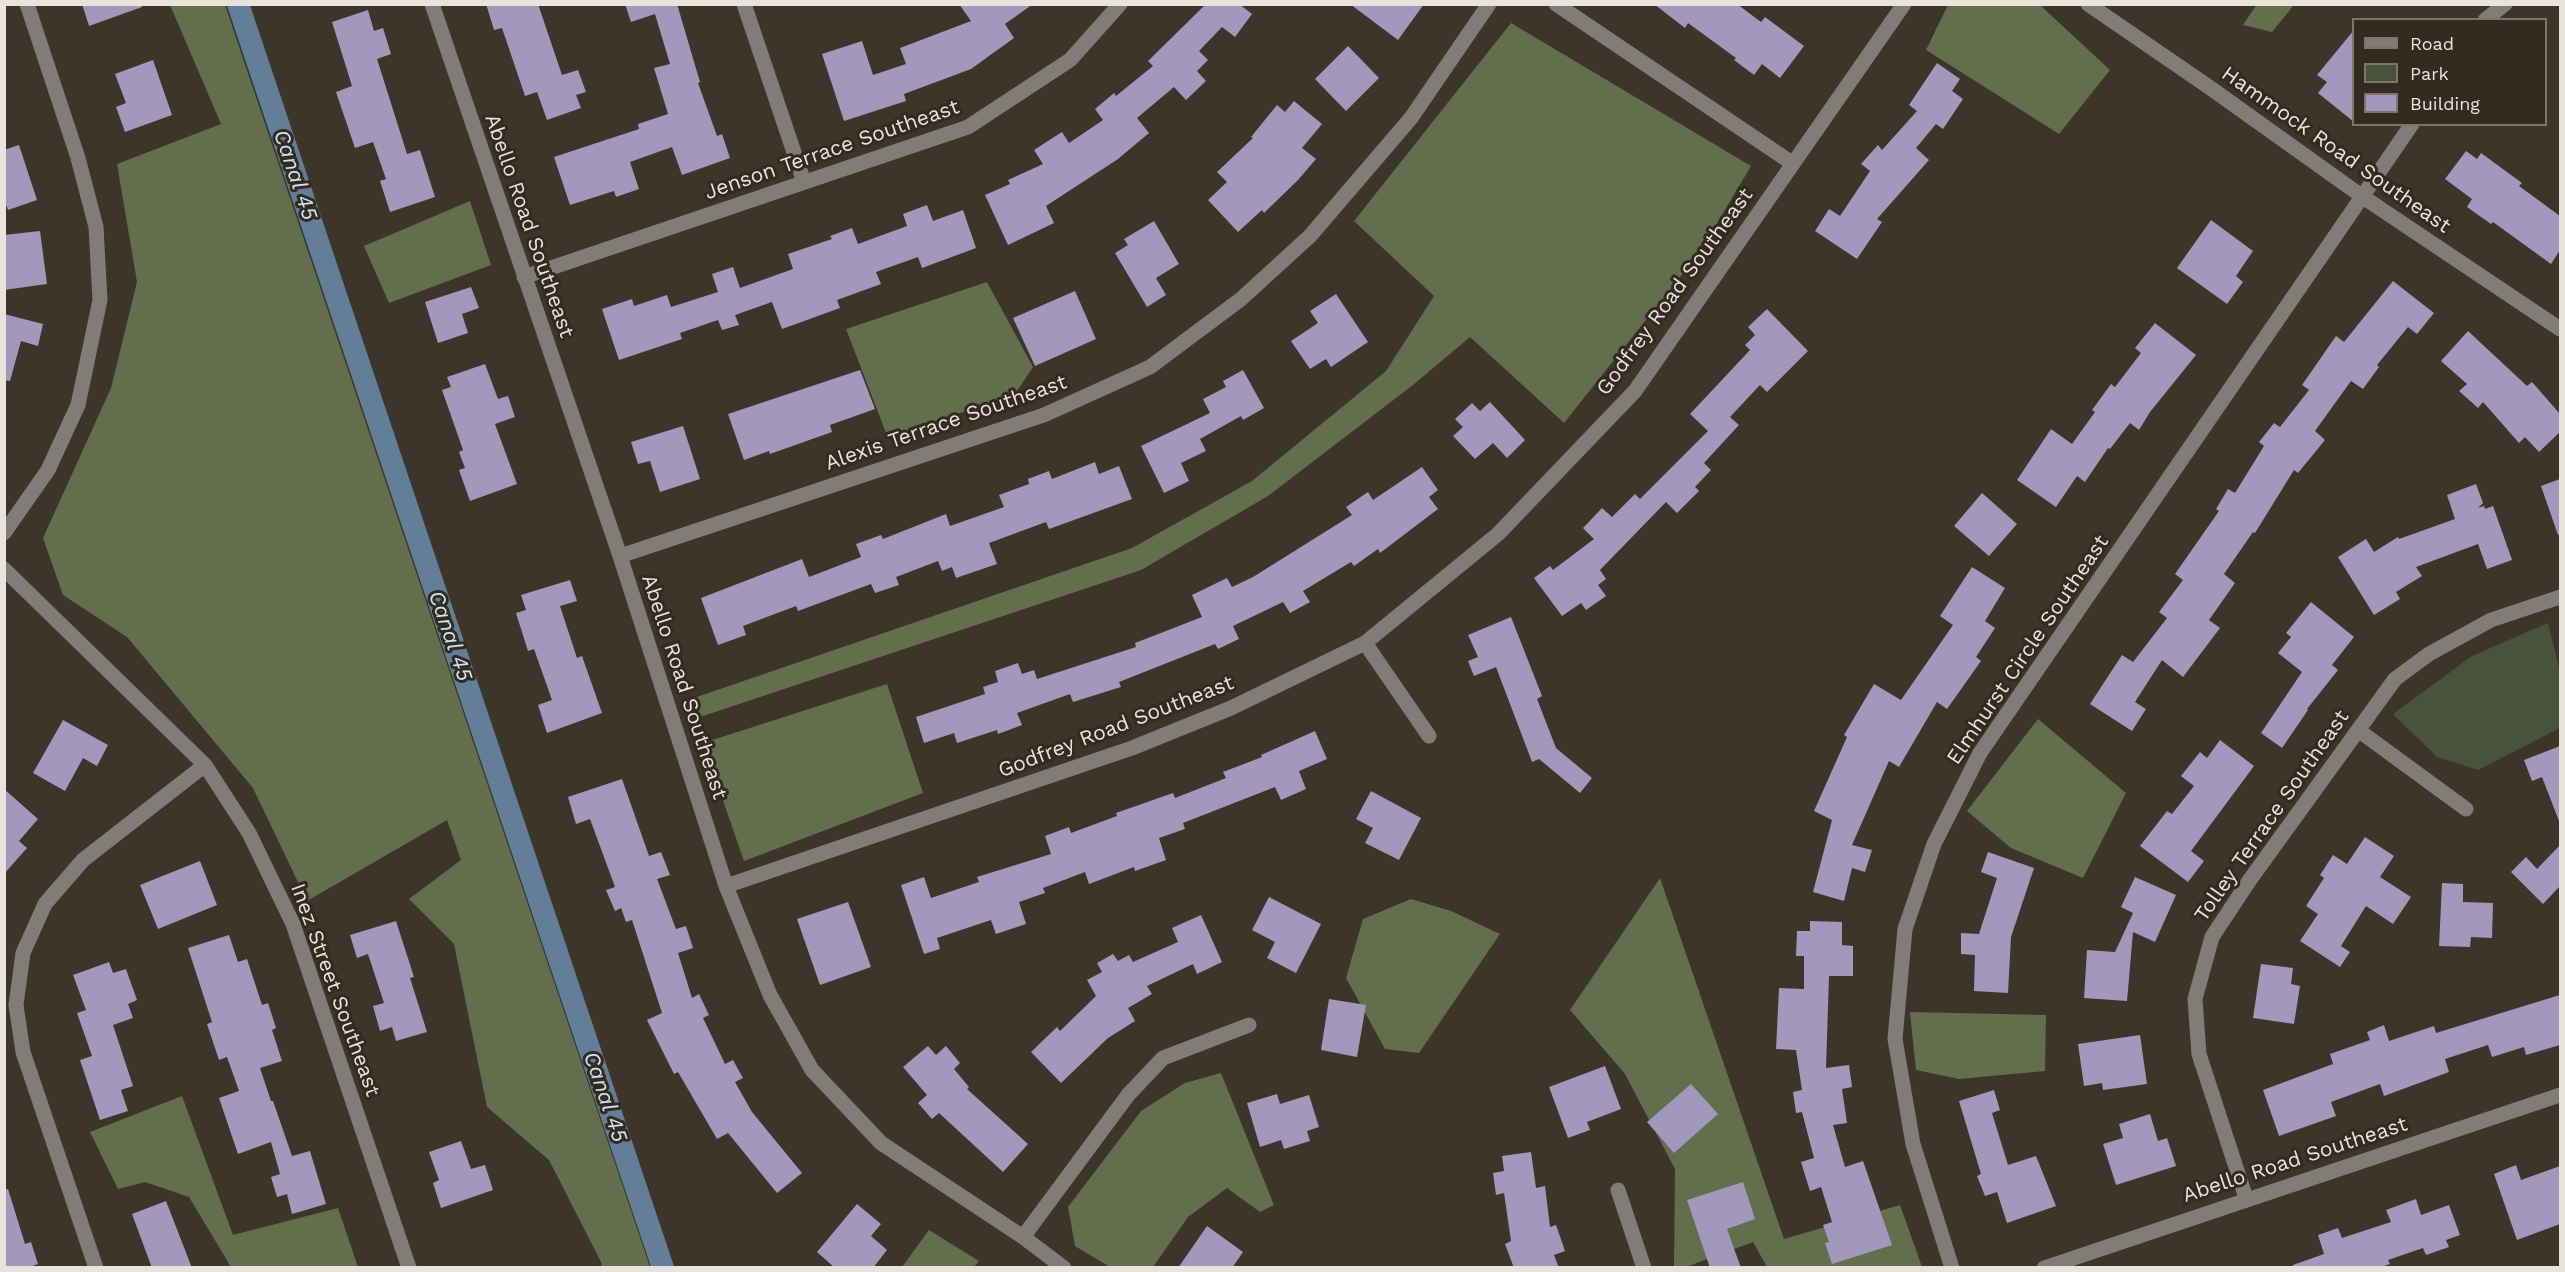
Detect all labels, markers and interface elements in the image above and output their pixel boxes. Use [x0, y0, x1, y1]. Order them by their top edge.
legend [2352, 18, 2547, 126]
text: Road [2410, 33, 2454, 54]
street label: Hammock Road Southeast [2217, 61, 2455, 239]
text: Park [2410, 63, 2449, 84]
text: Building [2410, 93, 2480, 114]
street label: Jenson Terrace Southeast [701, 95, 963, 205]
street label: Abello Road Southeast [479, 111, 579, 341]
water label: Canal 45 [267, 126, 323, 224]
street label: Godfrey Road Southeast [1591, 183, 1759, 401]
street label: Alexis Terrace Southeast [822, 370, 1070, 476]
street label: Elmhurst Circle Southeast [1942, 530, 2114, 770]
street label: Abello Road Southeast [636, 571, 732, 803]
water label: Canal 45 [422, 587, 478, 685]
street label: Godfrey Road Southeast [995, 670, 1237, 784]
street label: Tolley Terrace Southeast [2189, 705, 2355, 927]
street label: Inez Street Southeast [285, 880, 385, 1100]
water label: Canal 45 [577, 1048, 633, 1146]
street label: Abello Road Southeast [2179, 1112, 2411, 1208]

